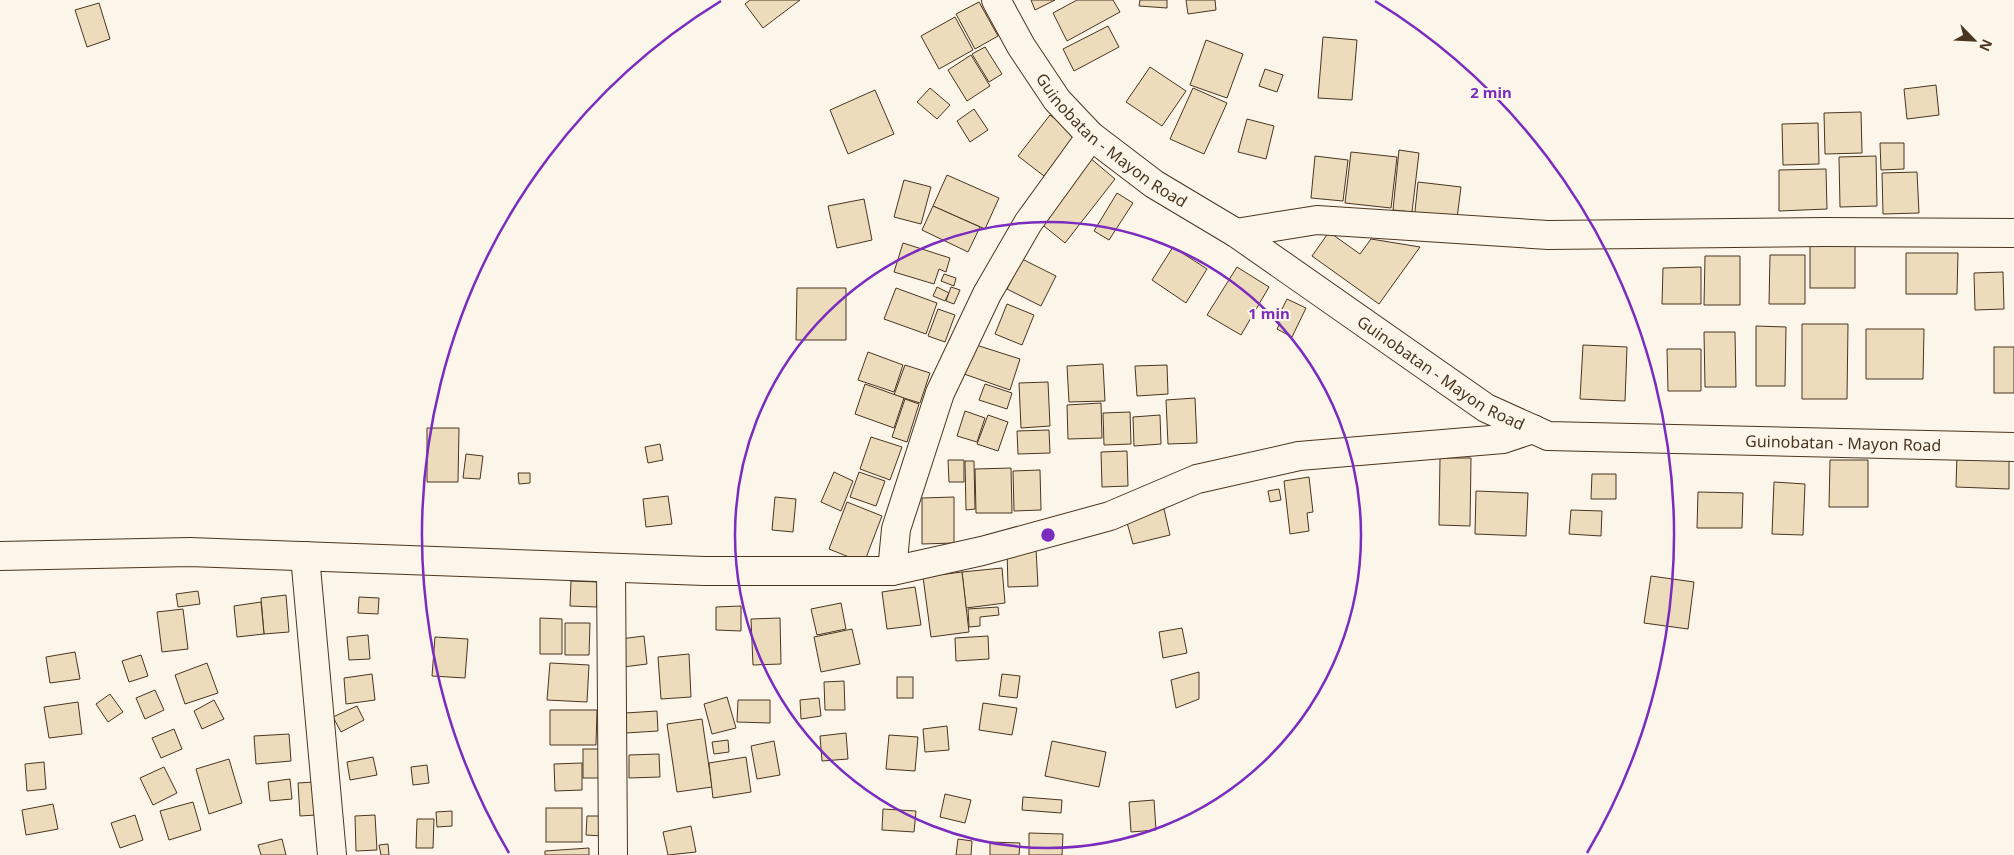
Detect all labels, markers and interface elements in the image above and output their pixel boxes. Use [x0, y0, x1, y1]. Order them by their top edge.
north arrow [1949, 15, 1999, 65]
text: N [1975, 36, 1997, 55]
street label: Guinobatan - Mayon Road [1031, 69, 1191, 212]
text: 2 min [1470, 82, 1512, 102]
text: 1 min [1248, 303, 1290, 323]
street label: Guinobatan - Mayon Road [1353, 310, 1528, 435]
street label: Guinobatan - Mayon Road [1745, 430, 1942, 456]
centre of rings [1039, 526, 1057, 544]

